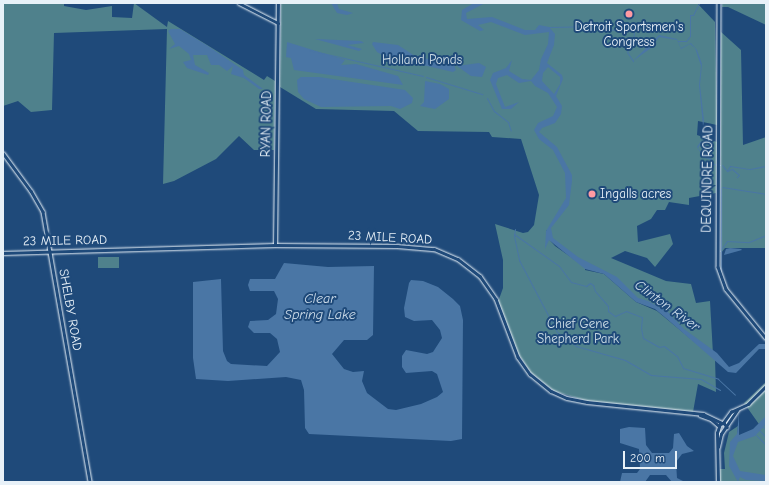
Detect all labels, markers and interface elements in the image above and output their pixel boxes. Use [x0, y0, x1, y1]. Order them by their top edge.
marker: Detroit Sportsmen's Congress [624, 9, 634, 19]
place label: Detroit Sportsmen's Congress [575, 20, 683, 51]
park label: Holland Ponds [382, 52, 462, 68]
street label: RYAN ROAD [259, 91, 275, 157]
street label: DEQUINDRE ROAD [699, 125, 717, 233]
place label: Ingalls acres [600, 186, 671, 202]
marker: Ingalls acres [587, 189, 597, 199]
street label: 23 MILE ROAD [348, 228, 432, 248]
street label: 23 MILE ROAD [23, 232, 107, 250]
street label: SHELBY ROAD [55, 268, 85, 352]
water label: Clinton River [631, 277, 703, 335]
water label: Clear Spring Lake [284, 291, 356, 324]
park label: Chief Gene Shepherd Park [537, 317, 619, 348]
scale bar [625, 443, 679, 469]
text: 200 m [630, 451, 665, 465]

